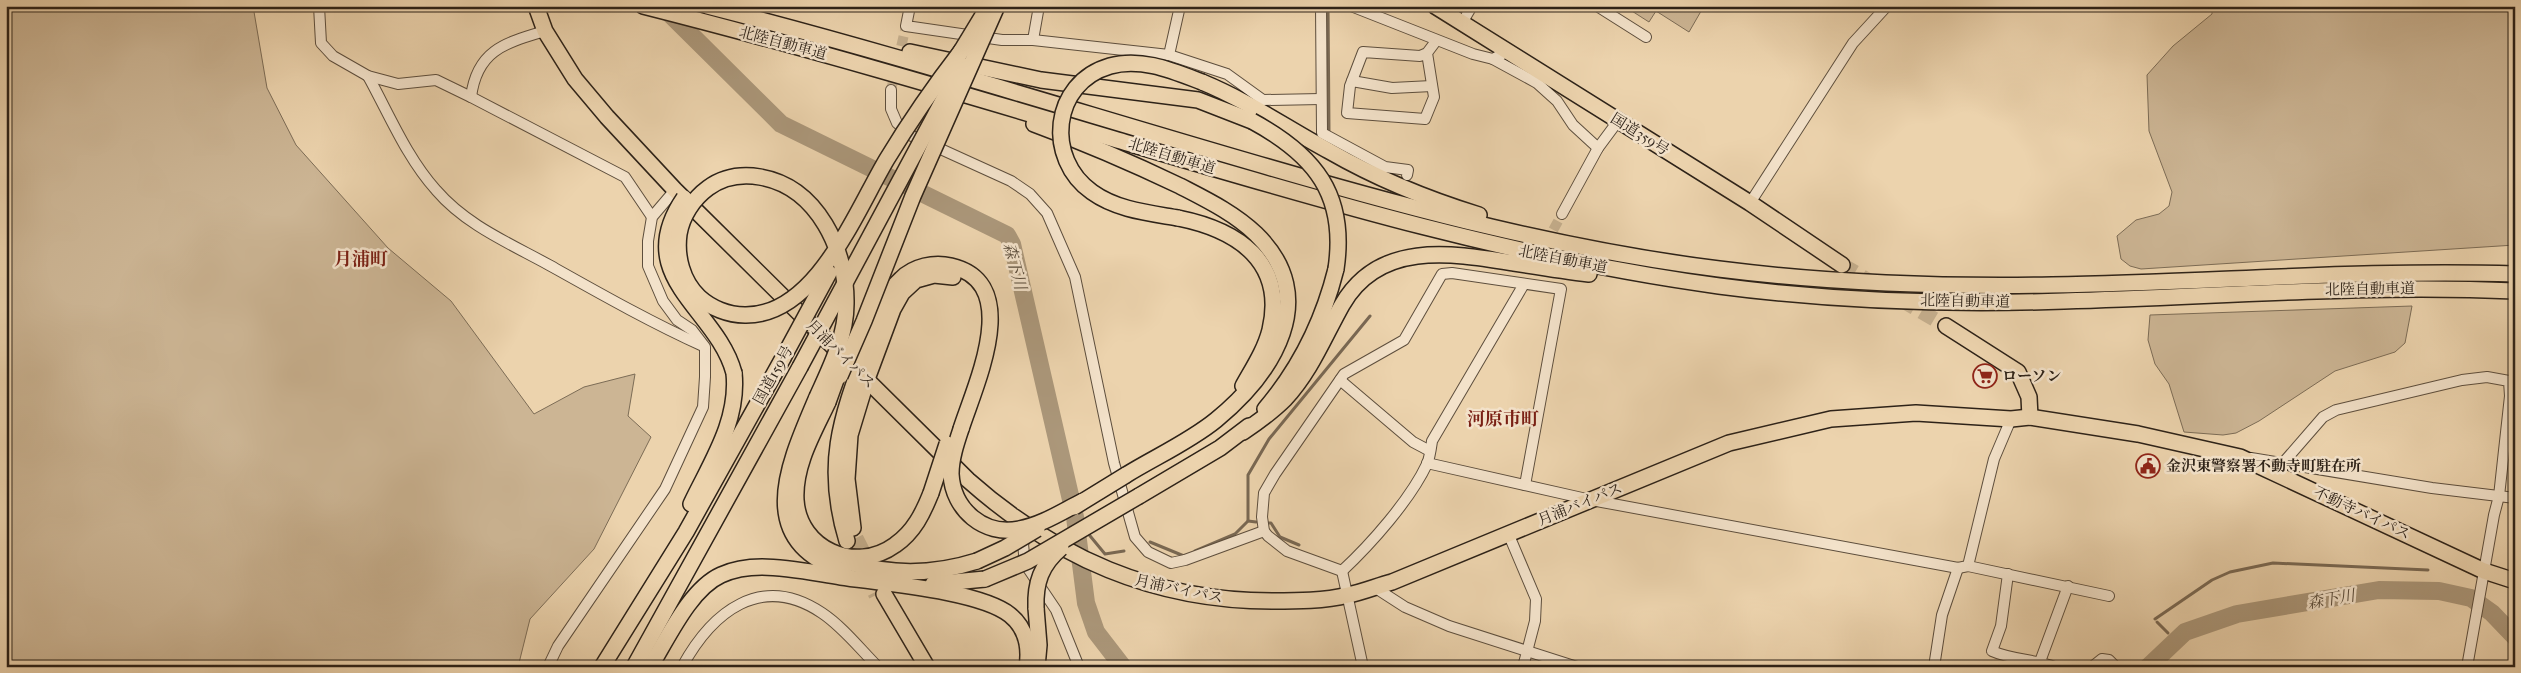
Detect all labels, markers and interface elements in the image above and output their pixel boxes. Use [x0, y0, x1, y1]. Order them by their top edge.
street label: 北陸自動車道 [737, 23, 829, 63]
street label: 国道359号 [1607, 109, 1673, 159]
street label: 北陸自動車道 [1126, 134, 1218, 178]
water label: 森下川 [1000, 240, 1031, 294]
street label: 北陸自動車道 [1517, 242, 1609, 276]
district label: 月浦町 [334, 249, 388, 270]
street label: 北陸自動車道 [2325, 279, 2415, 299]
street label: 北陸自動車道 [1920, 291, 2010, 311]
street label: 月浦バイパス [803, 316, 879, 392]
street label: 国道159号 [749, 342, 797, 408]
supermarket icon: ローソン [1972, 363, 1998, 389]
place label: ローソン [2002, 367, 2061, 385]
district label: 河原市町 [1467, 409, 1539, 430]
public building icon: 金沢東警察署不動寺町駐在所 [2135, 453, 2161, 479]
place label: 金沢東警察署不動寺町駐在所 [2166, 457, 2361, 475]
street label: 月浦バイパス [1535, 479, 1625, 529]
street label: 不動寺バイパス [2311, 483, 2413, 543]
street label: 月浦バイパス [1133, 571, 1225, 607]
water label: 森下川 [2306, 585, 2358, 613]

